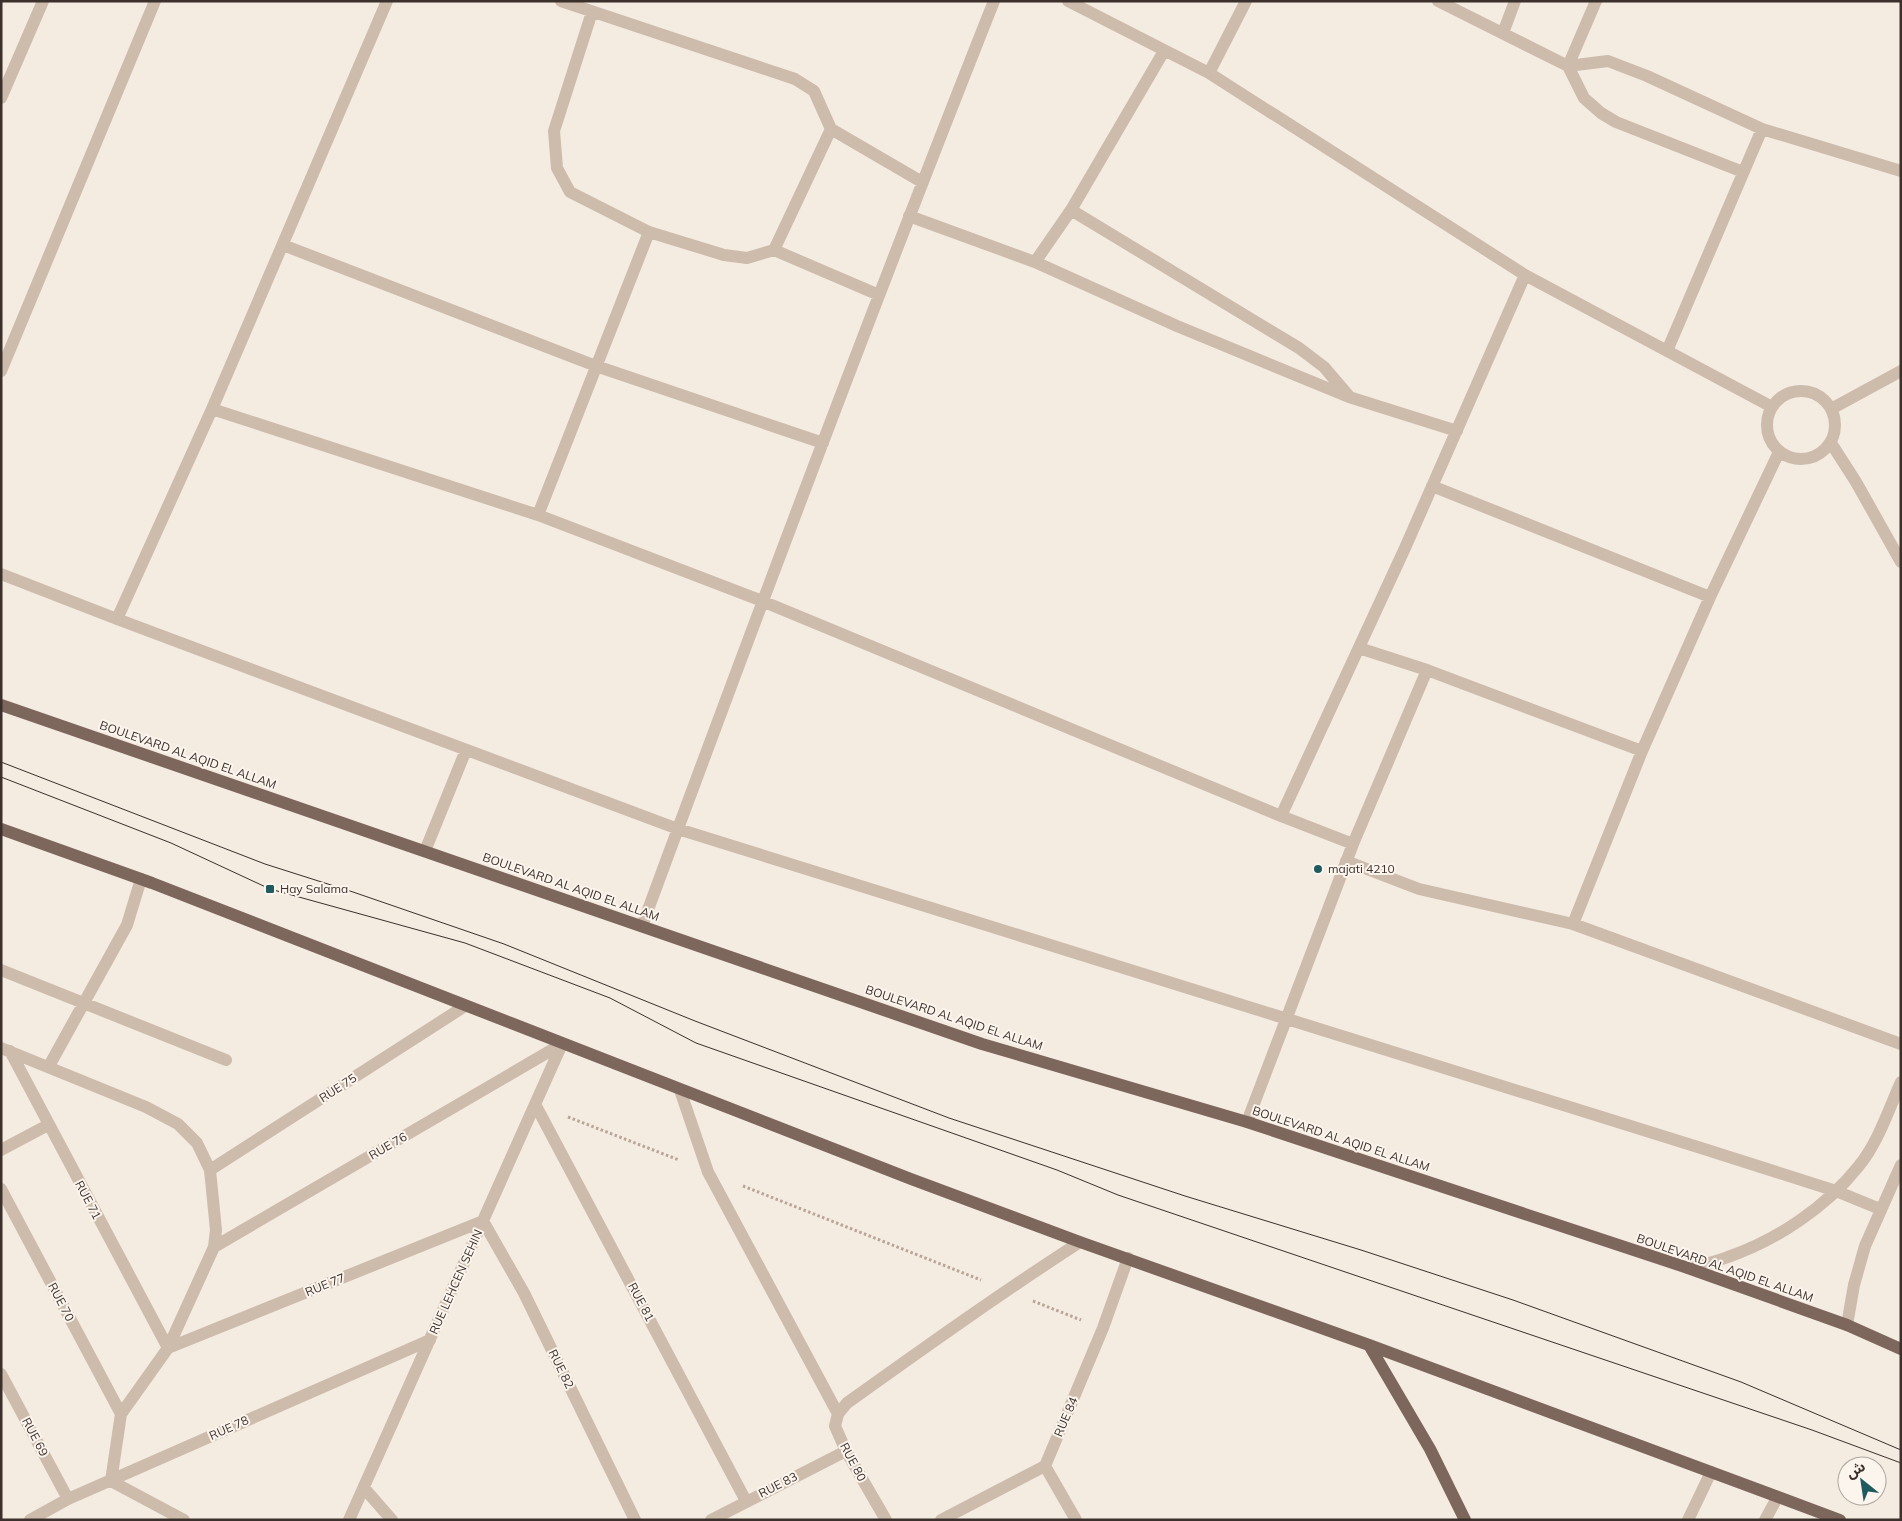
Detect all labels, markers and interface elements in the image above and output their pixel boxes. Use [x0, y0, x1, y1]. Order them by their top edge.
street label: BOULEVARD AL AQID EL ALLAM [98, 717, 278, 792]
street label: BOULEVARD AL AQID EL ALLAM [481, 849, 661, 924]
place label: majati 4210 [1328, 861, 1395, 876]
marker: majati 4210 [1312, 863, 1324, 875]
place label: Hay Salama [280, 881, 348, 896]
marker: Hay Salama [264, 883, 276, 895]
street label: BOULEVARD AL AQID EL ALLAM [863, 982, 1045, 1053]
street label: RUE 75 [316, 1070, 359, 1105]
street label: BOULEVARD AL AQID EL ALLAM [1250, 1103, 1432, 1174]
street label: RUE 76 [366, 1129, 410, 1162]
street label: RUE 71 [72, 1178, 105, 1222]
street label: RUE LEHCEN SEHIN [426, 1227, 485, 1337]
street label: BOULEVARD AL AQID EL ALLAM [1635, 1230, 1815, 1305]
street label: RUE 77 [303, 1270, 347, 1299]
street label: RUE 70 [45, 1280, 78, 1324]
street label: RUE 81 [625, 1280, 658, 1324]
street label: RUE 82 [546, 1347, 577, 1391]
street label: RUE 84 [1050, 1395, 1081, 1439]
street label: RUE 78 [207, 1412, 251, 1443]
street label: RUE 69 [19, 1415, 52, 1459]
street label: RUE 80 [837, 1440, 870, 1484]
north arrow [1837, 1456, 1887, 1506]
text: ش [1843, 1457, 1868, 1482]
street label: RUE 83 [756, 1468, 800, 1501]

